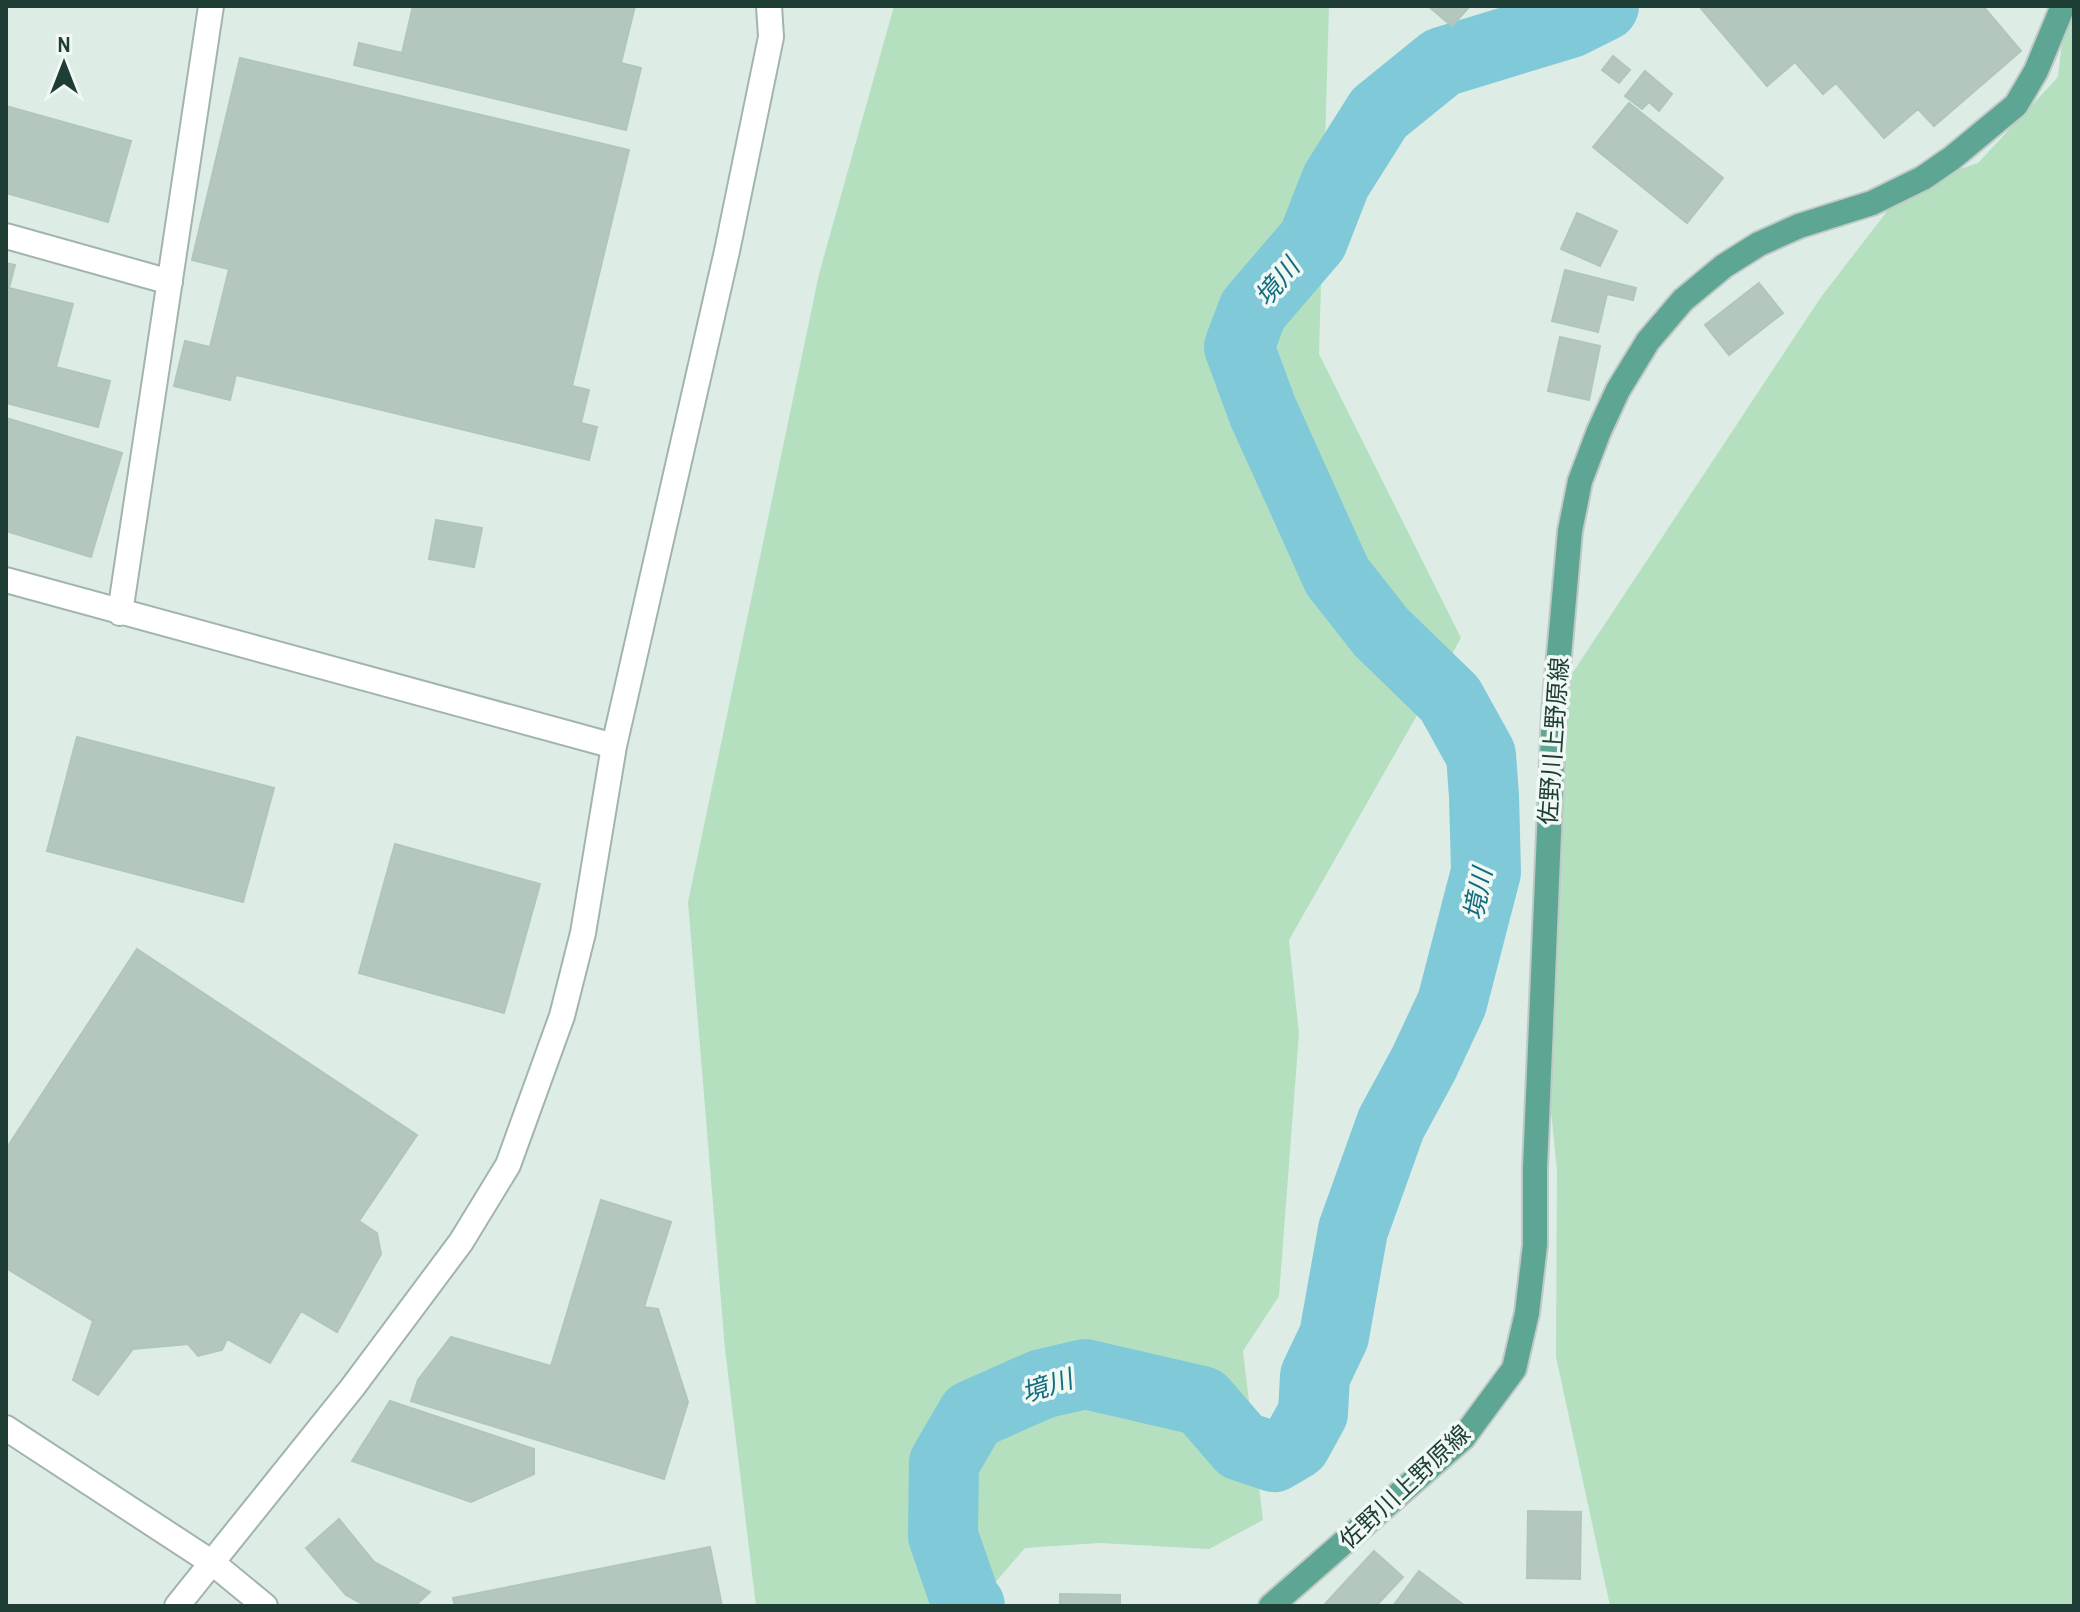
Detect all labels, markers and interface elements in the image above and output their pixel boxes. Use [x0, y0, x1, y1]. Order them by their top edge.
north arrow [24, 24, 104, 104]
text: N [57, 29, 71, 59]
water label: 境川 [1246, 248, 1309, 313]
street label: 佐野川上野原線 [1531, 656, 1575, 826]
water label: 境川 [1455, 862, 1500, 923]
water label: 境川 [1017, 1360, 1080, 1410]
street label: 佐野川上野原線 [1332, 1417, 1477, 1555]

